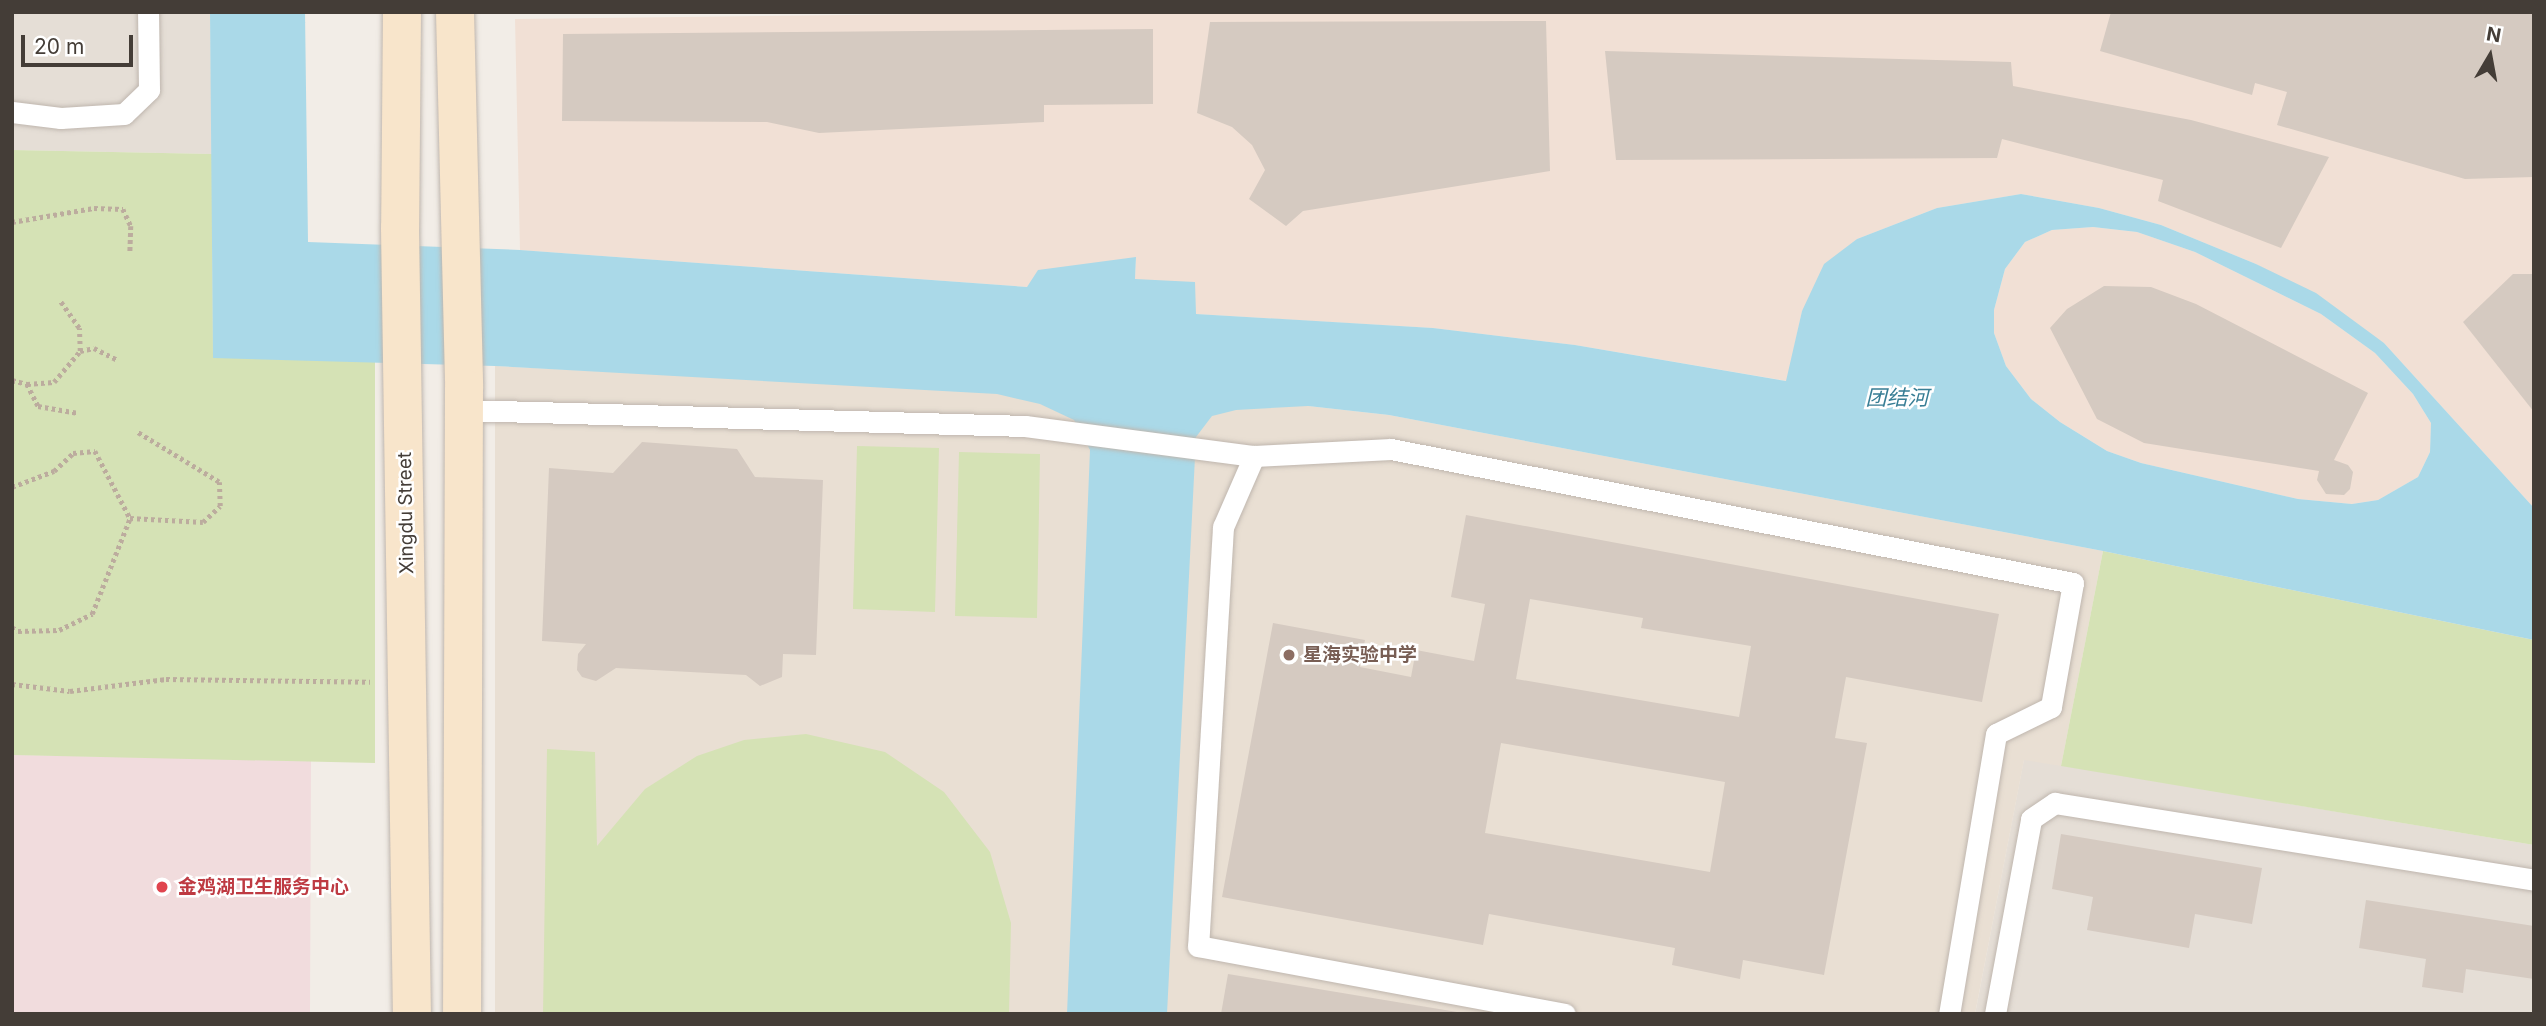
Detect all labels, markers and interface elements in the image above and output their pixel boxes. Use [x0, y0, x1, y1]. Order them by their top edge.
scale bar [24, 21, 136, 65]
north arrow [2455, 21, 2525, 91]
text: N [2485, 22, 2503, 47]
text: 20 m [34, 34, 84, 59]
water label: 团结河 [1866, 385, 1928, 411]
street label: Xingdu Street [394, 452, 418, 574]
place label: 星海实验中学 [1303, 644, 1417, 666]
marker: 星海实验中学 [1281, 647, 1297, 663]
place label: 金鸡湖卫生服务中心 [178, 876, 349, 898]
marker: 金鸡湖卫生服务中心 [152, 877, 172, 897]

